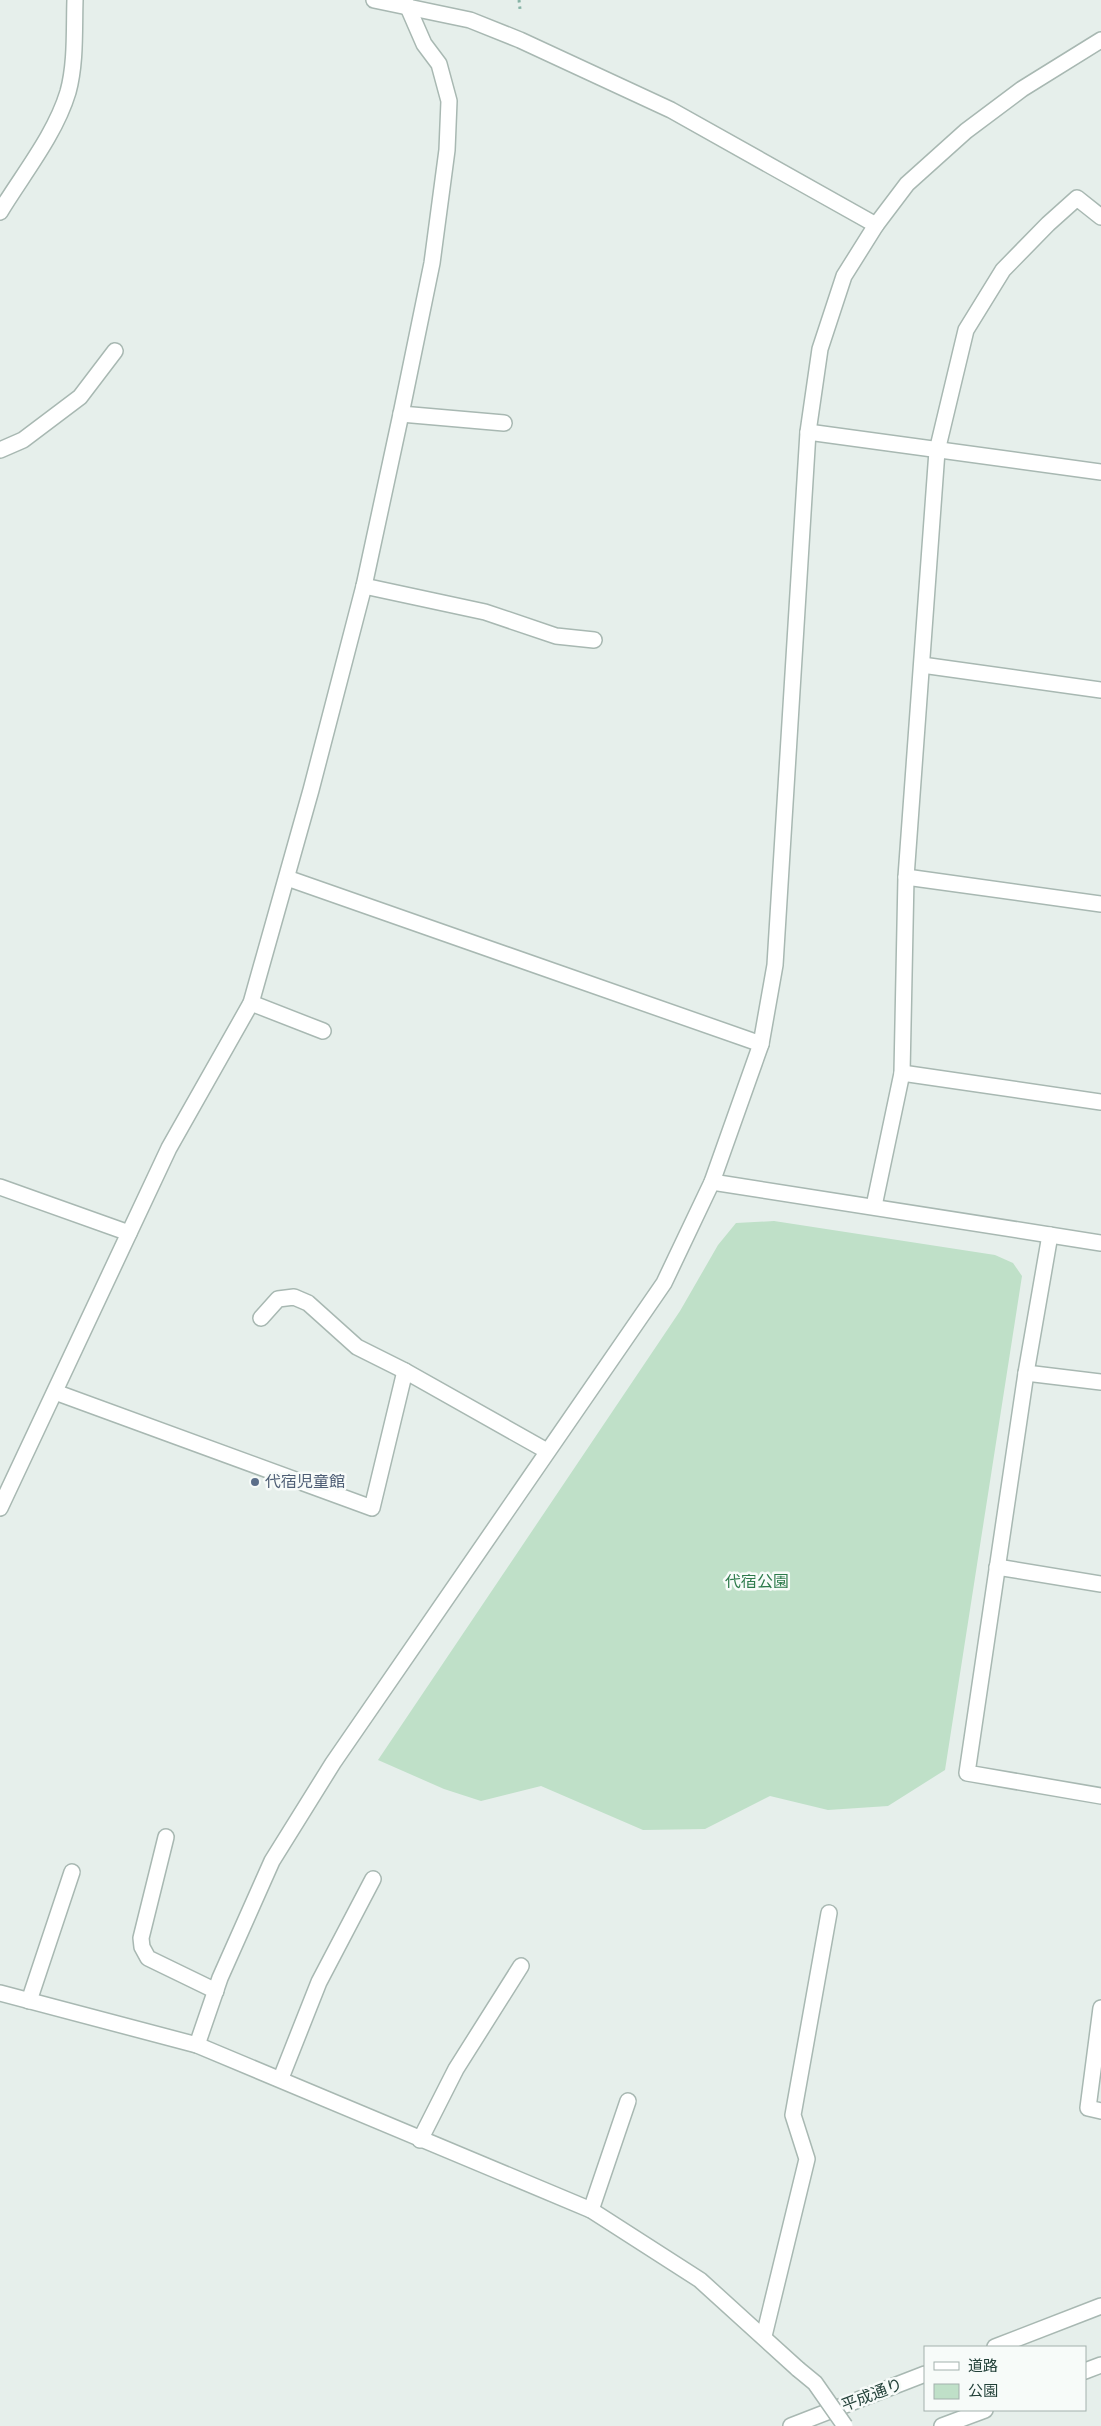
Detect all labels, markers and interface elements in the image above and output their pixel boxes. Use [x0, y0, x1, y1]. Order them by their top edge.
place label: 代宿児童館 [265, 1471, 345, 1493]
marker: 代宿児童館 [249, 1476, 261, 1488]
park label: 代宿公園 [725, 1571, 789, 1593]
legend [924, 2346, 1086, 2411]
text: 道路 [968, 2356, 998, 2377]
street label: 平成通り [838, 2373, 906, 2417]
text: 公園 [968, 2381, 998, 2402]

